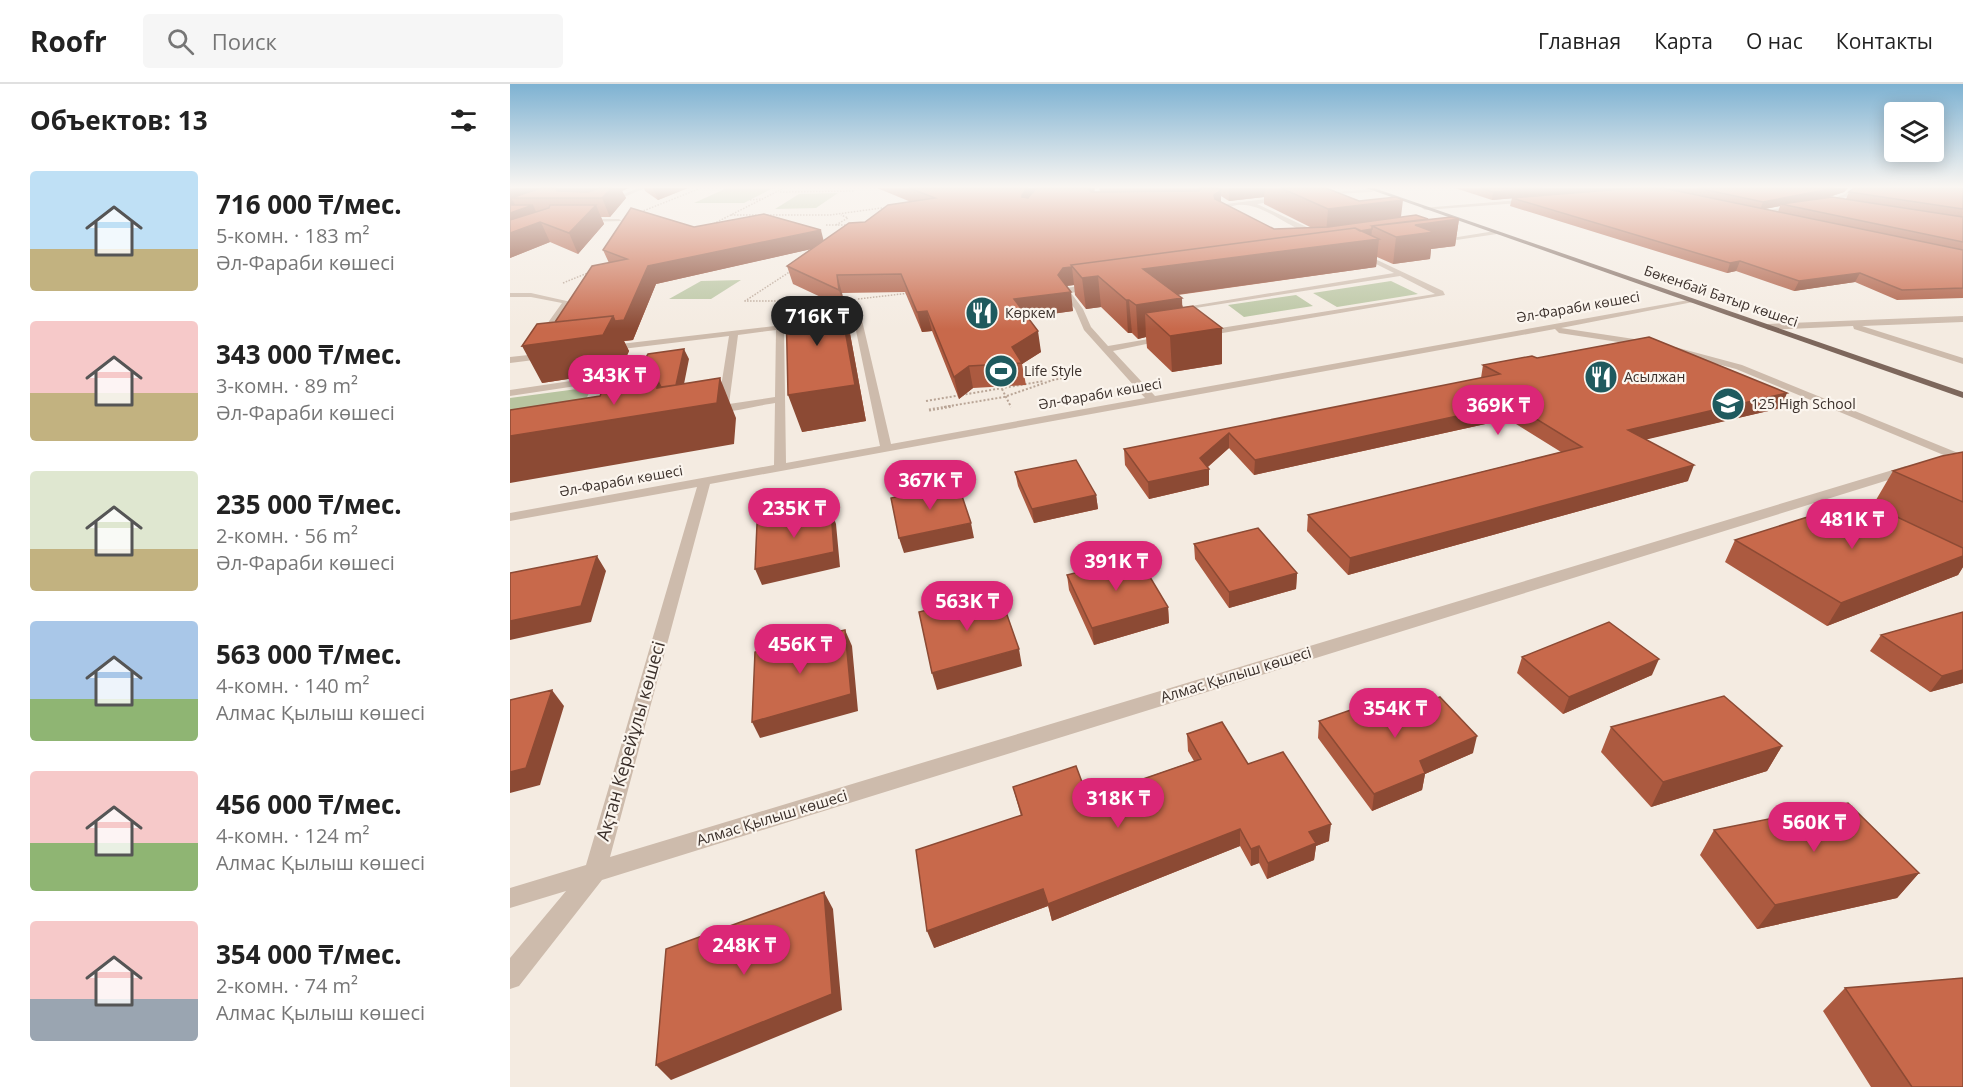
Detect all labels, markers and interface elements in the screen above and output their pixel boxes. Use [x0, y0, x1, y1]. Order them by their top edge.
search box [143, 14, 563, 68]
text: Roofr [30, 22, 107, 60]
icon: search [164, 25, 197, 58]
text: Поиск [212, 26, 277, 56]
text: Главная [1538, 27, 1621, 55]
text: Карта [1654, 27, 1713, 55]
text: О нас [1746, 27, 1803, 55]
text: Контакты [1836, 27, 1933, 55]
text: Объектов: 13 [30, 102, 208, 138]
map controls [1884, 102, 1944, 162]
button: layers [1884, 102, 1944, 162]
icon: filters [447, 104, 480, 137]
text: 716 000 ₸/мес. [216, 186, 402, 222]
icon: home [78, 195, 150, 267]
text: 5-комн. · 183 m² [216, 222, 369, 249]
text: Әл-Фараби көшесі [216, 249, 395, 276]
street label: Бөкенбай Батыр көшесі [1642, 260, 1801, 331]
street label: Әл-Фараби көшесі [1515, 286, 1641, 327]
restaurant icon: Көркем [964, 295, 1000, 331]
pin: 716K ₸ [768, 296, 866, 347]
text: 716K ₸ [785, 302, 849, 329]
place label: Көркем [1005, 303, 1056, 322]
text: 343 000 ₸/мес. [216, 336, 402, 372]
icon: home [78, 345, 150, 417]
sports icon: Life Style [983, 353, 1019, 389]
pin: 343K ₸ [565, 355, 663, 406]
restaurant icon: Асылжан [1583, 359, 1619, 395]
text: 343K ₸ [582, 361, 646, 388]
place label: Life Style [1024, 361, 1082, 380]
place label: Асылжан [1624, 367, 1685, 386]
text: 3-комн. · 89 m² [216, 372, 358, 399]
street label: Әл-Фараби көшесі [1037, 373, 1163, 414]
pin: 369K ₸ [1449, 385, 1547, 436]
school or university icon: 125 High School [1710, 386, 1746, 422]
text: 369K ₸ [1466, 391, 1530, 418]
place label: 125 High School [1751, 394, 1856, 413]
text: Әл-Фараби көшесі [216, 399, 395, 426]
street label: Әл-Фараби көшесі [558, 460, 684, 501]
pin: 367K ₸ [881, 460, 979, 511]
text: 367K ₸ [898, 466, 962, 493]
text: 235 000 ₸/мес. [216, 486, 402, 522]
pin: 235K ₸ [745, 488, 843, 539]
text: 235K ₸ [762, 494, 826, 521]
icon: home [78, 495, 150, 567]
pin: 481K ₸ [1803, 499, 1901, 550]
text: 481K ₸ [1820, 505, 1884, 532]
text: 2-комн. · 56 m² [216, 522, 358, 549]
pin: 391K ₸ [1067, 541, 1165, 592]
text: 391K ₸ [1084, 547, 1148, 574]
text: Әл-Фараби көшесі [216, 549, 395, 576]
pin: 563K ₸ [918, 581, 1016, 632]
text: 563K ₸ [935, 587, 999, 614]
pin: 456K ₸ [751, 624, 849, 675]
text: 456K ₸ [768, 630, 832, 657]
text: 563 000 ₸/мес. [216, 636, 402, 672]
street label: Ақтан Керейұлы көшесі [590, 638, 670, 843]
street label: Алмас Қылыш көшесі [1158, 642, 1314, 707]
icon: home [78, 645, 150, 717]
text: 4-комн. · 140 m² [216, 672, 369, 699]
pin: 354K ₸ [1346, 688, 1444, 739]
text: 354K ₸ [1363, 694, 1427, 721]
text: Алмас Қылыш көшесі [216, 699, 425, 726]
pin: 318K ₸ [1069, 778, 1167, 829]
text: 318K ₸ [1086, 784, 1150, 811]
street label: Алмас Қылыш көшесі [694, 785, 850, 850]
text: 456 000 ₸/мес. [216, 786, 402, 822]
icon: home [78, 795, 150, 867]
pin: 560K ₸ [1765, 802, 1863, 853]
text: 560K ₸ [1782, 808, 1846, 835]
text: 4-комн. · 124 m² [216, 822, 369, 849]
text: Алмас Қылыш көшесі [216, 849, 425, 876]
pin: 248K ₸ [695, 925, 793, 976]
text: 248K ₸ [712, 931, 776, 958]
text: 354 000 ₸/мес. [216, 936, 402, 972]
icon: home [78, 945, 150, 1017]
text: 2-комн. · 74 m² [216, 972, 358, 999]
text: Алмас Қылыш көшесі [216, 999, 425, 1026]

